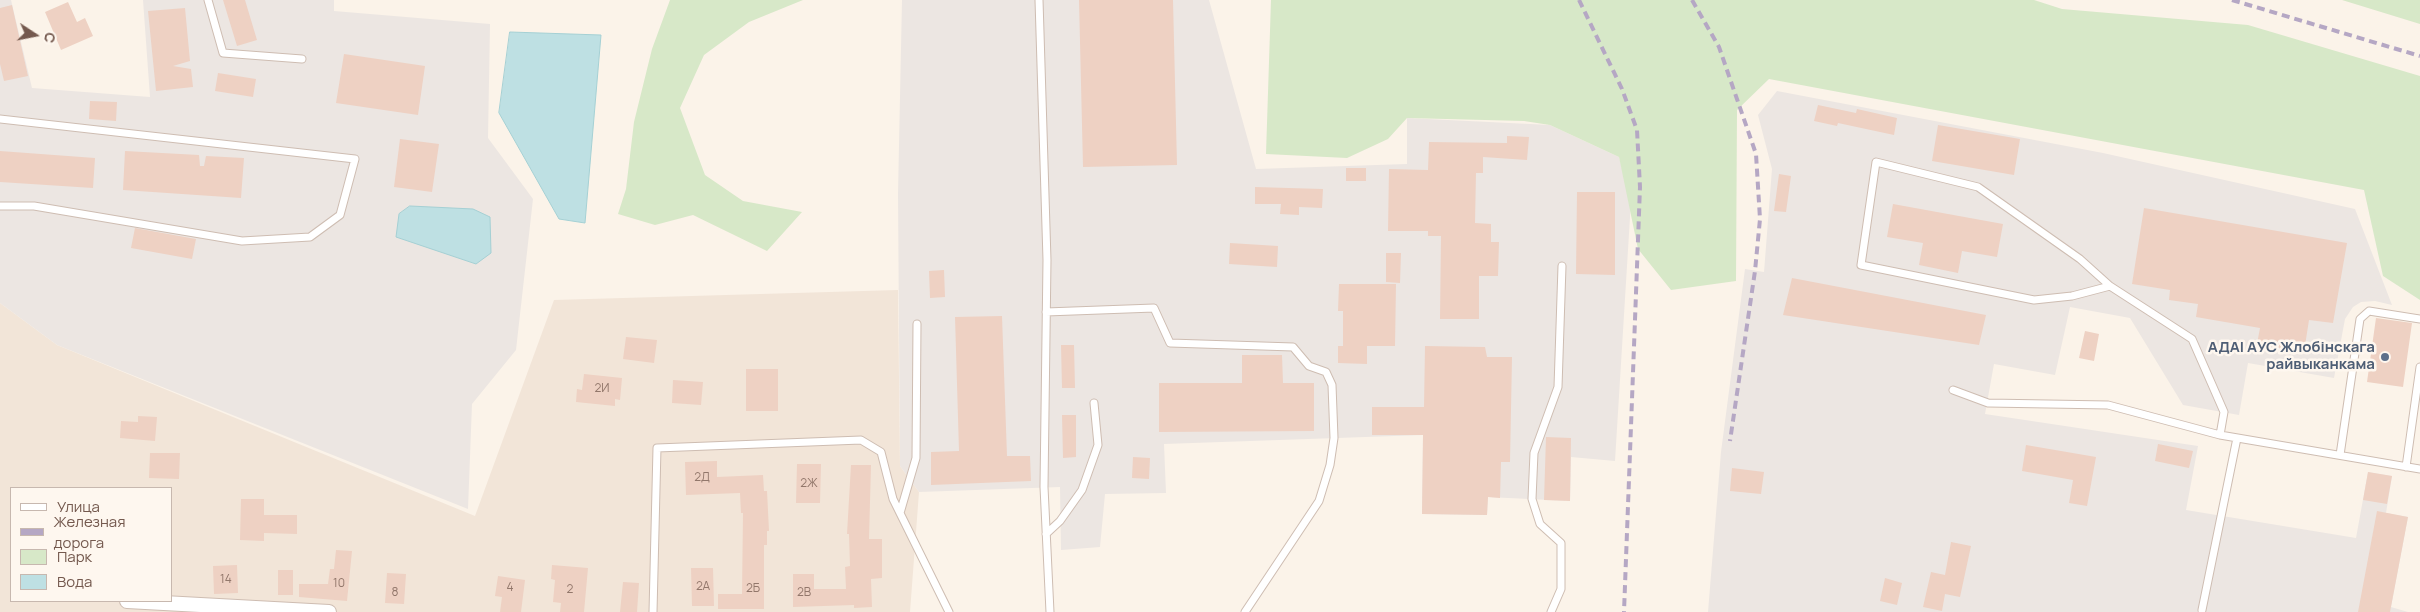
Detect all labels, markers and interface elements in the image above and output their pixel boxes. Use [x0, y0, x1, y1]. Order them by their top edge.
north arrow [10, 10, 60, 60]
text: С [40, 31, 61, 45]
place label: АДАІ АУС Жлобінскага райвыканкама [2208, 339, 2375, 374]
marker: АДАІ АУС Жлобінскага райвыканкама [2379, 351, 2391, 363]
house number: 2И [594, 382, 610, 396]
house number: 2Д [694, 471, 710, 485]
house number: 2Ж [800, 477, 818, 491]
legend [10, 487, 172, 602]
text: Улица [57, 496, 100, 517]
text: Железная дорога [54, 511, 125, 553]
text: Парк [57, 546, 92, 567]
text: Вода [57, 571, 92, 592]
house number: 14 [220, 573, 232, 587]
house number: 10 [333, 577, 345, 591]
house number: 2А [696, 580, 710, 594]
house number: 4 [506, 581, 514, 595]
house number: 2Б [746, 582, 760, 596]
house number: 2 [567, 583, 573, 597]
house number: 8 [392, 586, 398, 600]
house number: 2В [797, 586, 811, 600]

